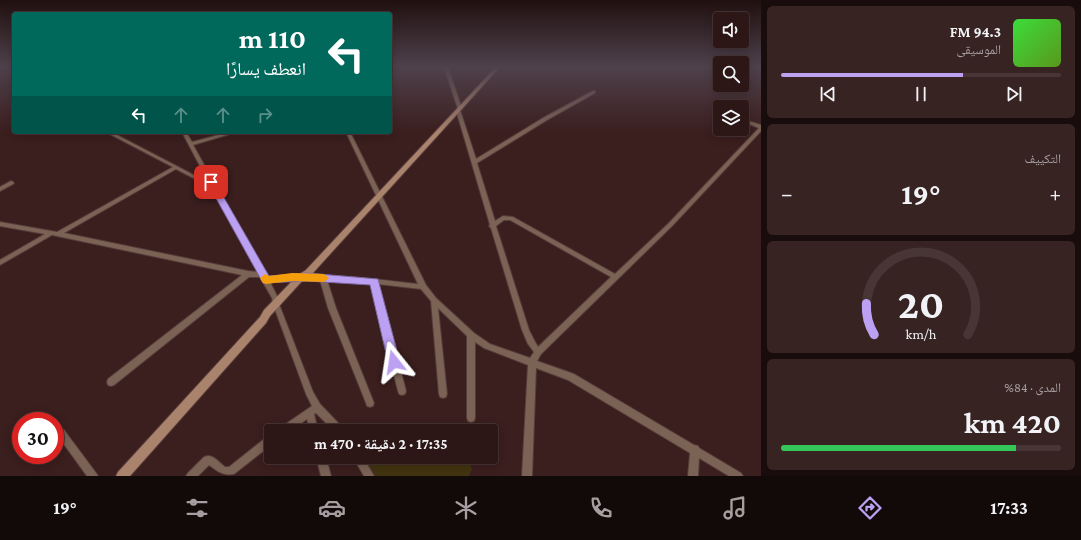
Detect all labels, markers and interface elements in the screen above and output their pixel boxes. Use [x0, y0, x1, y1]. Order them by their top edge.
map controls [713, 12, 749, 136]
button: sound [713, 12, 749, 48]
text: 110 m [239, 23, 306, 54]
text: 94.3 FM [950, 24, 1001, 40]
icon: left [320, 28, 372, 80]
text: الموسيقى [957, 42, 1001, 57]
button: search [713, 56, 749, 92]
text: انعطف يسارًا [226, 59, 306, 79]
icon: previous [817, 83, 839, 105]
icon: pause [910, 83, 932, 105]
icon: next [1003, 83, 1025, 105]
button: layers [713, 100, 749, 136]
icon: left [128, 104, 150, 126]
icon: ahead [170, 104, 192, 126]
icon: ahead [212, 104, 234, 126]
icon: right [254, 104, 276, 126]
text: التكييف [1025, 151, 1061, 166]
pin [194, 165, 228, 199]
icon: arrive [200, 171, 222, 193]
text: 19° [901, 177, 941, 210]
text: − [781, 181, 793, 206]
text: + [1049, 181, 1061, 206]
text: 20 [898, 281, 944, 327]
text: km/h [906, 325, 937, 341]
position arrow [373, 341, 415, 383]
text: المدى · 84% [1004, 380, 1061, 395]
text: 420 km [964, 406, 1061, 439]
speed limit sign: 30 [12, 412, 64, 464]
text: 17:35 · 2 دقيقة · 470 m [314, 436, 448, 452]
icon: filters [183, 494, 211, 522]
icon: car [318, 494, 346, 522]
icon: climate [452, 494, 480, 522]
icon: phone [587, 494, 615, 522]
icon: music [721, 494, 749, 522]
icon: directions [856, 494, 884, 522]
text: 19° [53, 498, 77, 518]
text: 17:33 [990, 498, 1028, 518]

